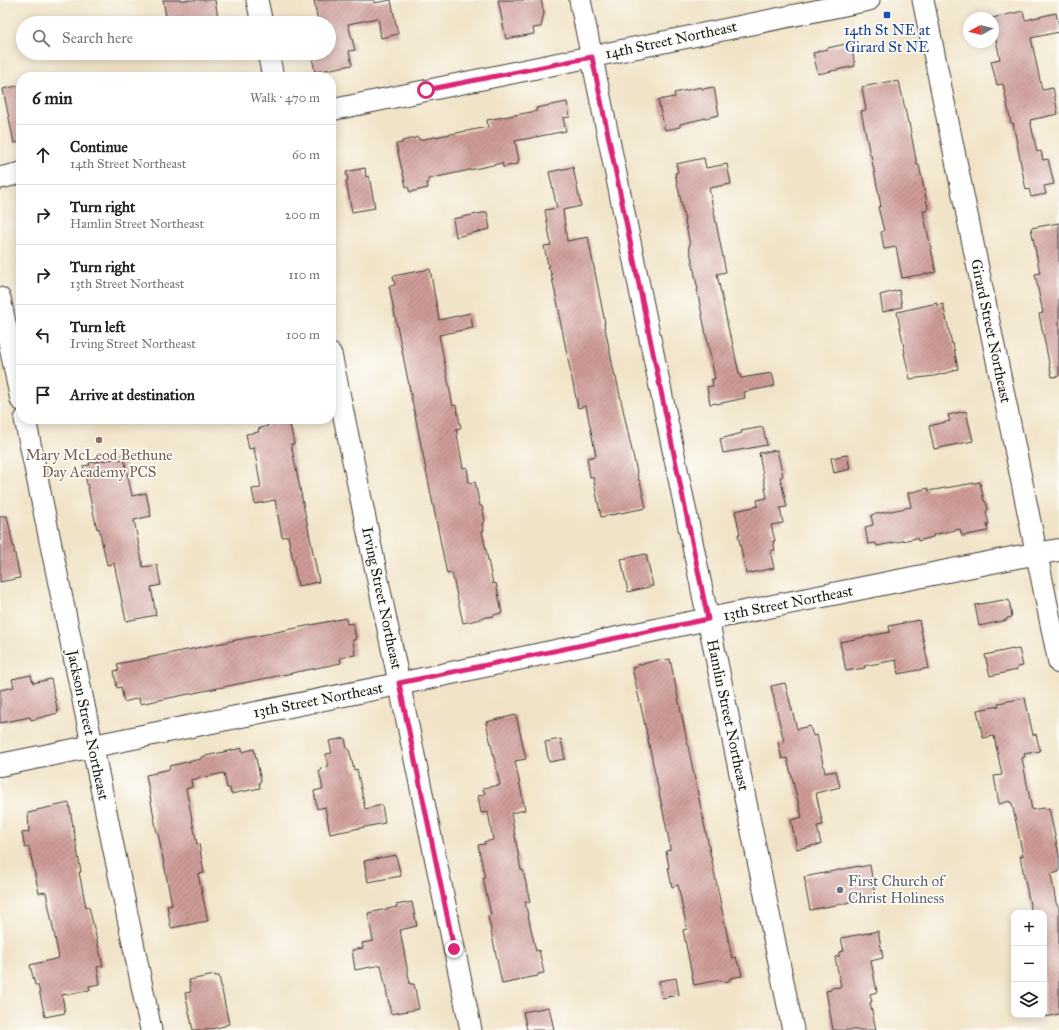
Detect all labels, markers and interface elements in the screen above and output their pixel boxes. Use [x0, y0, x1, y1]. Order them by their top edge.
marker: 14th St NE at Girard St NE [882, 10, 892, 20]
north arrow [963, 12, 999, 48]
search box [16, 16, 336, 60]
street label: 14th Street Northeast [603, 17, 739, 63]
place label: 14th St NE at Girard St NE [844, 21, 931, 56]
icon: search [30, 27, 52, 49]
text: Search here [62, 29, 133, 47]
route start [417, 81, 435, 99]
text: 6 min [32, 88, 73, 109]
text: Walk · 470 m [250, 90, 320, 106]
text: Continue [70, 138, 128, 156]
icon: ahead [32, 144, 54, 166]
text: 60 m [292, 147, 320, 163]
text: 14th Street Northeast [70, 156, 186, 172]
text: Turn right [70, 198, 135, 216]
icon: right [32, 204, 54, 226]
text: 200 m [285, 207, 320, 223]
text: Hamlin Street Northeast [70, 216, 204, 232]
street label: Girard Street Northeast [967, 257, 1015, 405]
text: Turn right [70, 258, 135, 276]
icon: right [32, 264, 54, 286]
text: 110 m [288, 267, 320, 283]
text: 13th Street Northeast [70, 276, 184, 292]
text: Turn left [70, 318, 126, 336]
icon: left [32, 324, 54, 346]
text: 100 m [286, 327, 320, 343]
text: Irving Street Northeast [70, 336, 196, 352]
icon: arrive [32, 384, 54, 406]
text: Arrive at destination [70, 386, 195, 404]
marker: Mary McLeod Bethune Day Academy PCS [94, 435, 104, 445]
place label: Mary McLeod Bethune Day Academy PCS [25, 446, 173, 481]
street label: Irving Street Northeast [358, 525, 406, 672]
street label: 13th Street Northeast [722, 581, 855, 624]
street label: Hamlin Street Northeast [703, 638, 753, 793]
street label: Jackson Street Northeast [62, 646, 113, 803]
street label: 13th Street Northeast [252, 678, 385, 721]
place label: First Church of Christ Holiness [848, 872, 947, 907]
marker: First Church of Christ Holiness [835, 885, 845, 895]
map controls [1011, 910, 1047, 1018]
button: + [1011, 910, 1047, 946]
route end [445, 940, 463, 958]
button: − [1011, 946, 1047, 982]
button: layers [1011, 982, 1047, 1018]

